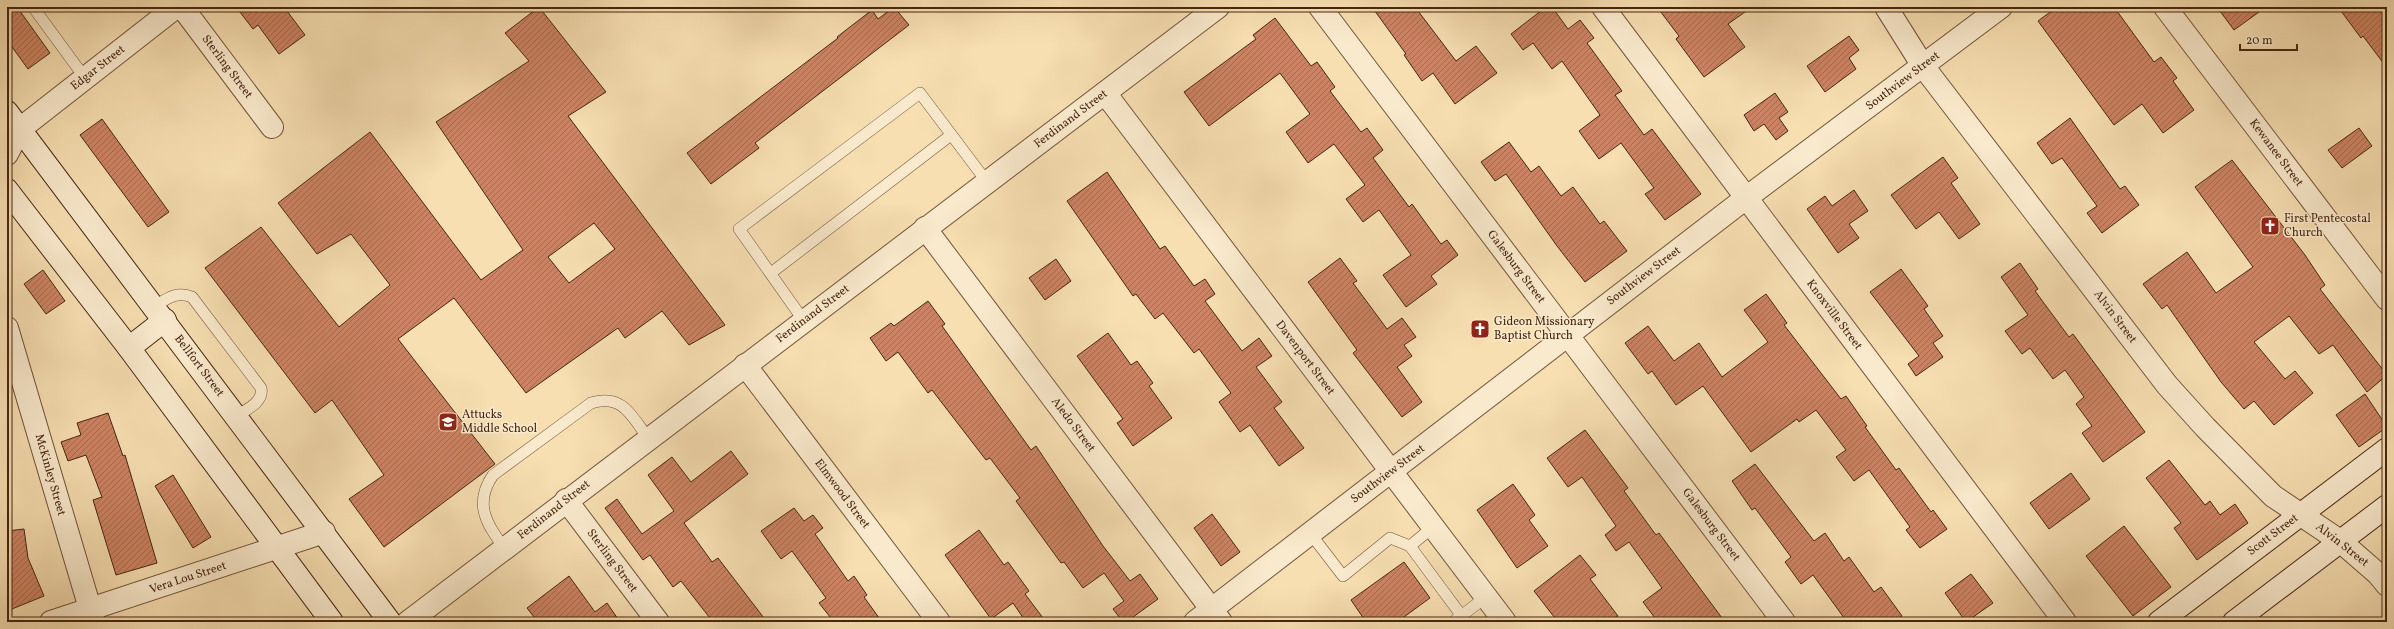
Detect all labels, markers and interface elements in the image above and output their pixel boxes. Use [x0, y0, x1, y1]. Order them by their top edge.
scale bar [2240, 26, 2297, 52]
street label: Sterling Street [198, 32, 256, 102]
text: 20 m [2246, 33, 2273, 49]
street label: Edgar Street [67, 42, 129, 94]
street label: Southview Street [1863, 48, 1943, 114]
street label: Ferdinand Street [1031, 86, 1111, 152]
street label: Kewanee Street [2245, 116, 2307, 190]
place label: First Pentecostal Church [2284, 211, 2371, 241]
church icon: First Pentecostal Church [2259, 215, 2281, 237]
street label: Galesburg Street [1483, 227, 1549, 307]
street label: Southview Street [1604, 243, 1684, 309]
street label: Knoxville Street [1802, 276, 1866, 354]
street label: Ferdinand Street [773, 281, 853, 347]
street label: Alvin Street [2090, 287, 2140, 347]
place label: Gideon Missionary Baptist Church [1494, 314, 1595, 344]
street label: Davenport Street [1272, 317, 1338, 399]
church icon: Gideon Missionary Baptist Church [1469, 318, 1491, 340]
street label: Bellfort Street [170, 332, 228, 400]
street label: Aledo Street [1047, 394, 1099, 456]
place label: Attucks Middle School [462, 407, 537, 437]
school or university icon: Attucks Middle School [437, 411, 459, 433]
street label: McKinley Street [31, 432, 69, 518]
street label: Southview Street [1348, 441, 1428, 507]
street label: Elmwood Street [810, 456, 874, 532]
street label: Ferdinand Street [514, 477, 594, 543]
street label: Galesburg Street [1678, 485, 1744, 565]
street label: Scott Street [2244, 510, 2302, 560]
street label: Alvin Street [2312, 519, 2372, 571]
street label: Sterling Street [583, 526, 641, 596]
street label: Vera Lou Street [148, 558, 228, 598]

